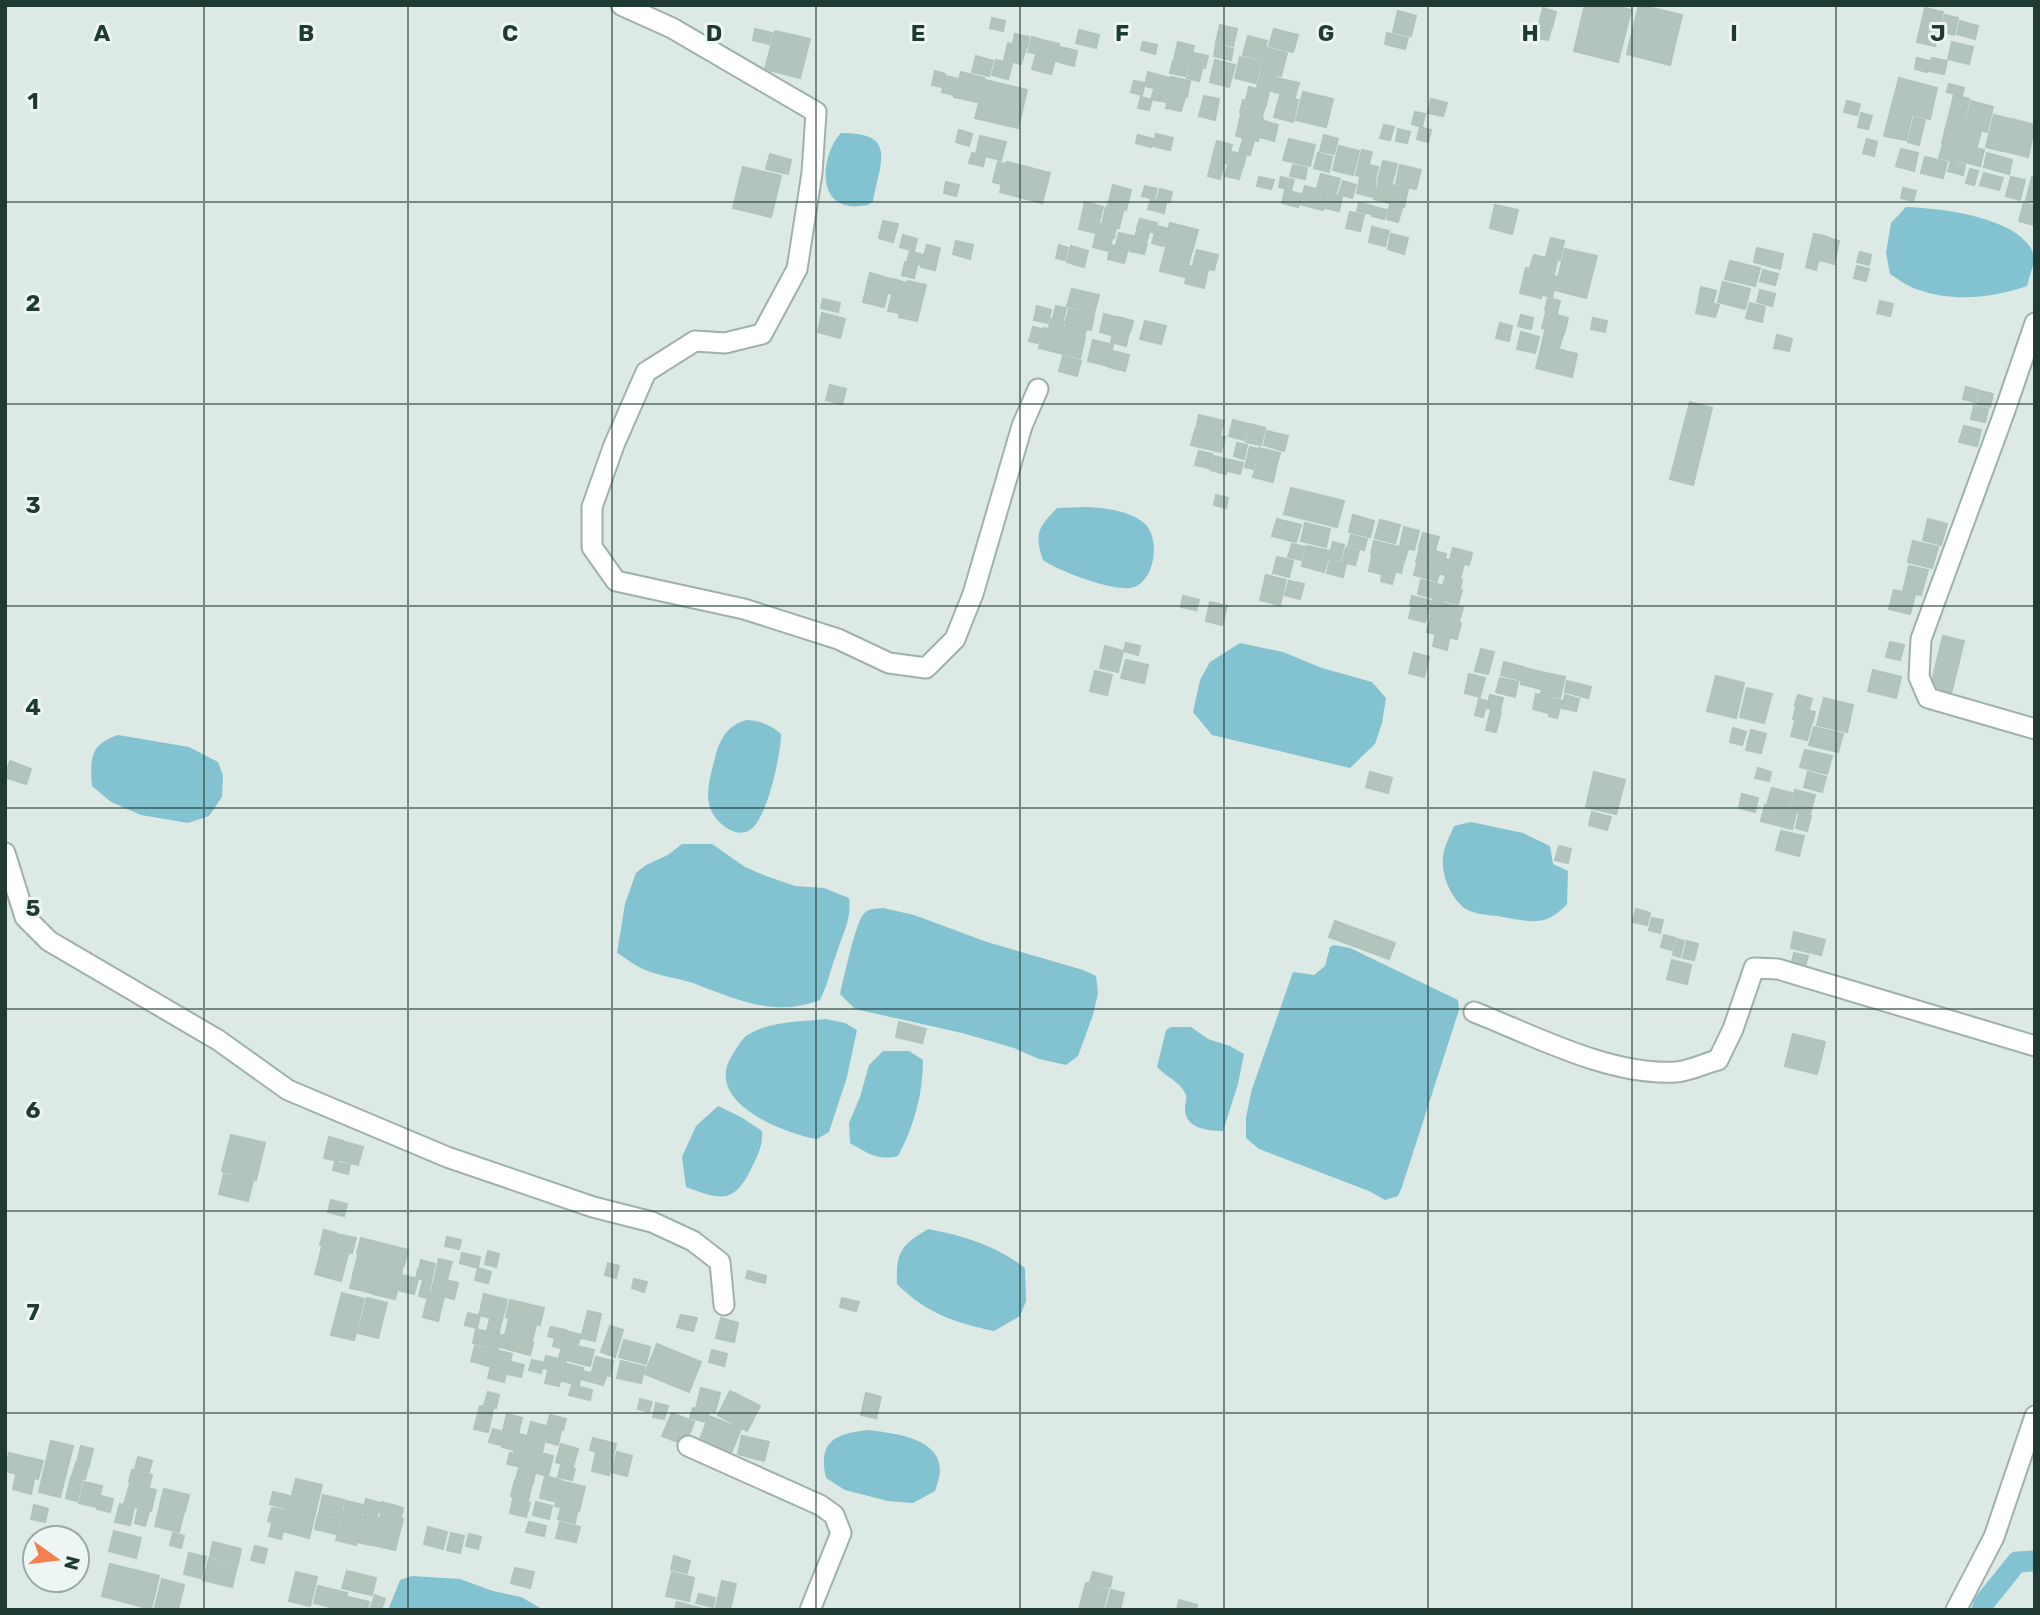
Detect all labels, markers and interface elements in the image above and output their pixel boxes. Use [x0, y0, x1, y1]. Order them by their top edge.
text: A [94, 19, 111, 47]
text: B [298, 19, 314, 47]
text: C [502, 19, 518, 47]
text: D [706, 19, 722, 47]
text: E [911, 19, 925, 47]
text: F [1115, 19, 1129, 47]
text: G [1318, 19, 1334, 47]
text: H [1521, 19, 1539, 47]
text: I [1730, 19, 1738, 47]
text: J [1930, 19, 1946, 47]
text: 1 [27, 87, 39, 115]
text: 2 [26, 289, 40, 317]
text: 3 [25, 491, 41, 519]
text: 4 [25, 693, 41, 721]
text: 5 [26, 894, 41, 922]
text: 6 [26, 1096, 41, 1124]
text: 7 [26, 1298, 40, 1326]
north arrow [21, 1524, 91, 1594]
text: N [59, 1554, 85, 1572]

